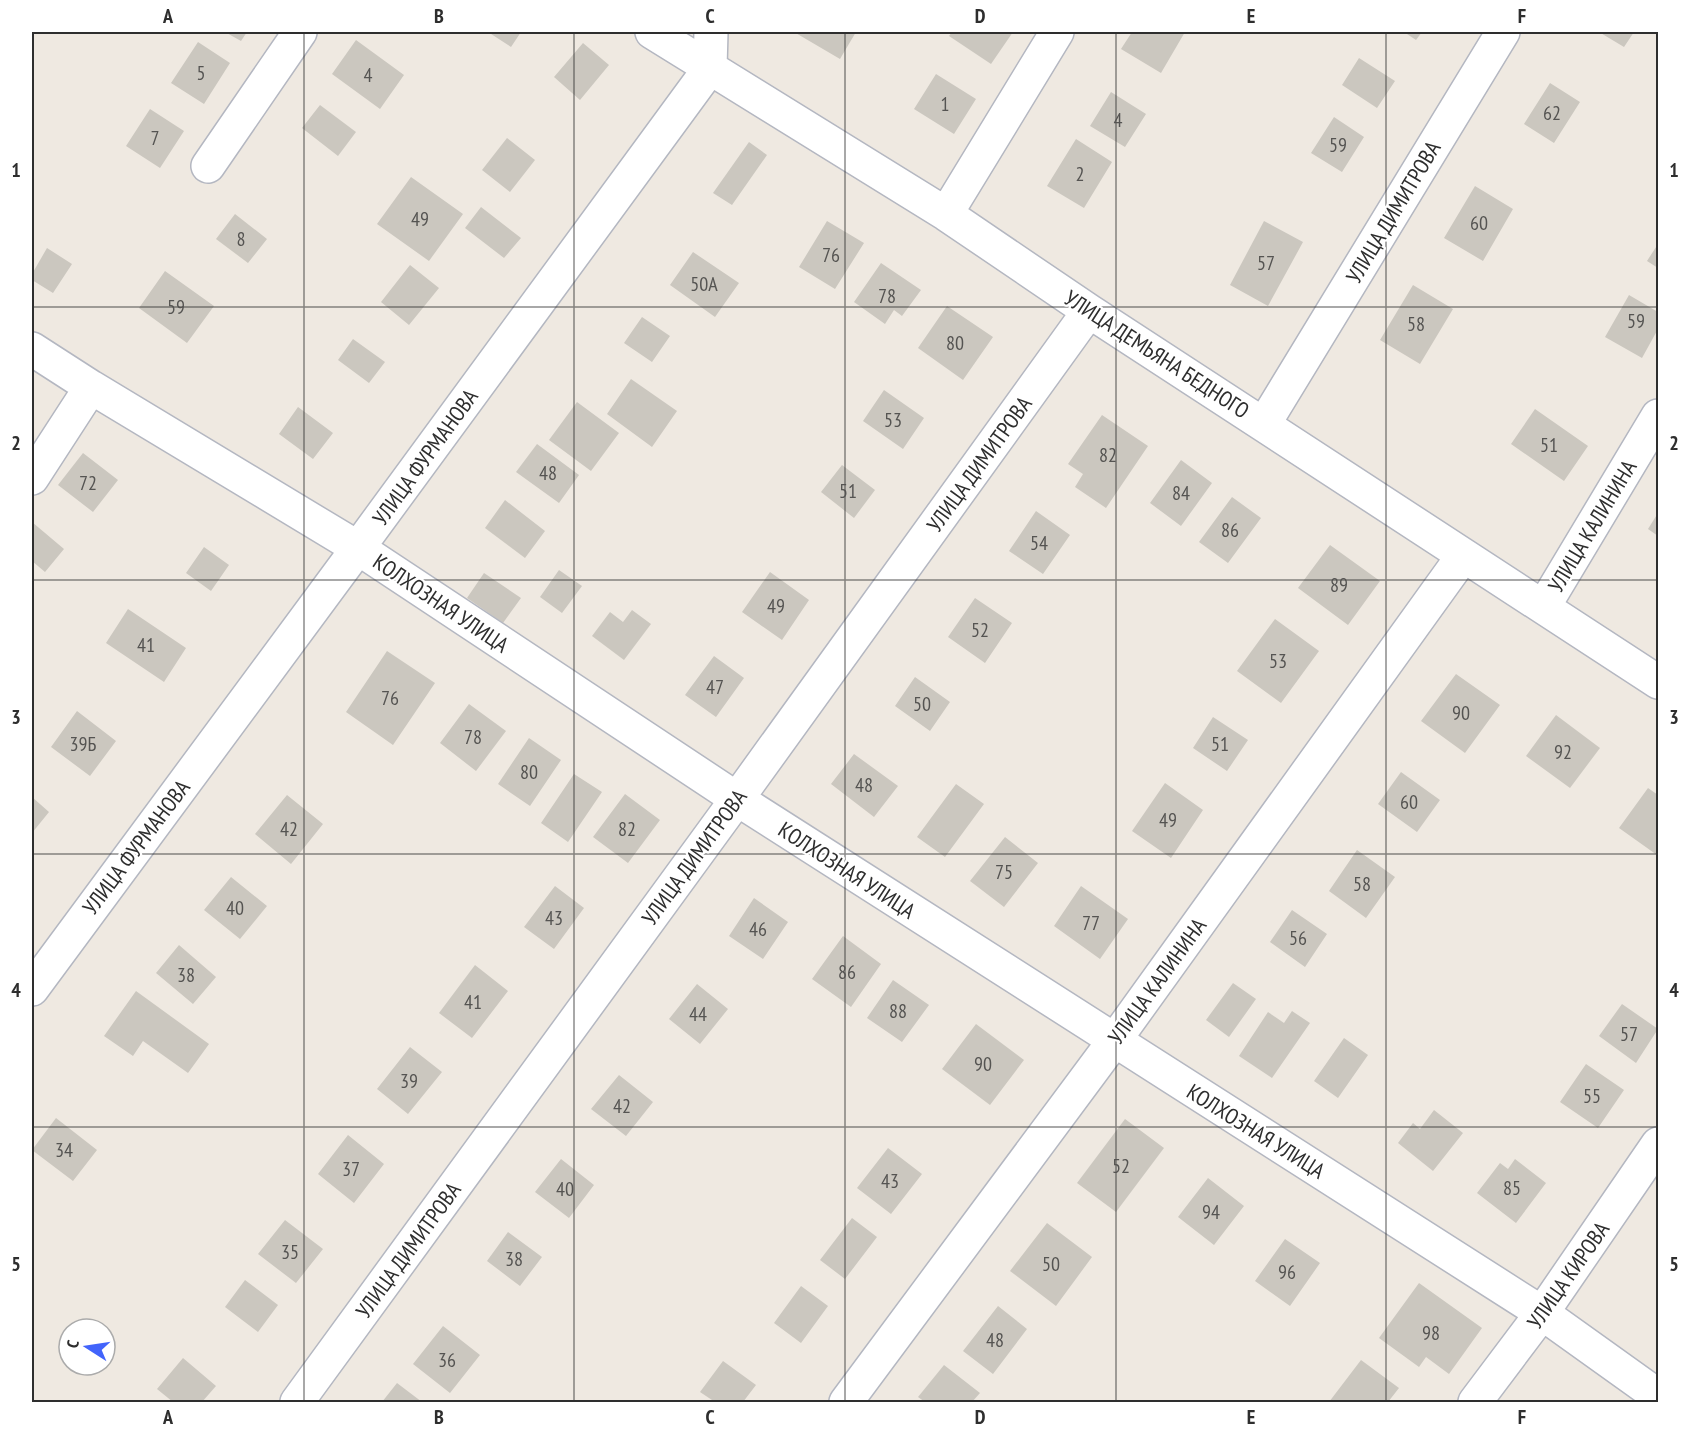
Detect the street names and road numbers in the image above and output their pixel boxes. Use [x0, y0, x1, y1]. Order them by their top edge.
street label: УЛИЦА ДИМИТРОВА [1340, 135, 1447, 288]
street label: УЛИЦА ДЕМЬЯНА БЕДНОГО [1059, 284, 1255, 424]
street label: УЛИЦА ФУРМАНОВА [366, 383, 484, 531]
street label: УЛИЦА ДИМИТРОВА [920, 390, 1038, 537]
street label: УЛИЦА КАЛИНИНА [1542, 454, 1643, 597]
street label: КОЛХОЗНАЯ УЛИЦА [368, 547, 515, 659]
street label: УЛИЦА ФУРМАНОВА [76, 774, 196, 920]
street label: УЛИЦА ДИМИТРОВА [635, 783, 753, 930]
street label: КОЛХОЗНАЯ УЛИЦА [773, 815, 921, 925]
street label: УЛИЦА КАЛИНИНА [1102, 912, 1213, 1050]
street label: КОЛХОЗНАЯ УЛИЦА [1182, 1077, 1331, 1185]
street label: УЛИЦА ДИМИТРОВА [349, 1176, 467, 1323]
street label: УЛИЦА КИРОВА [1521, 1216, 1615, 1334]

